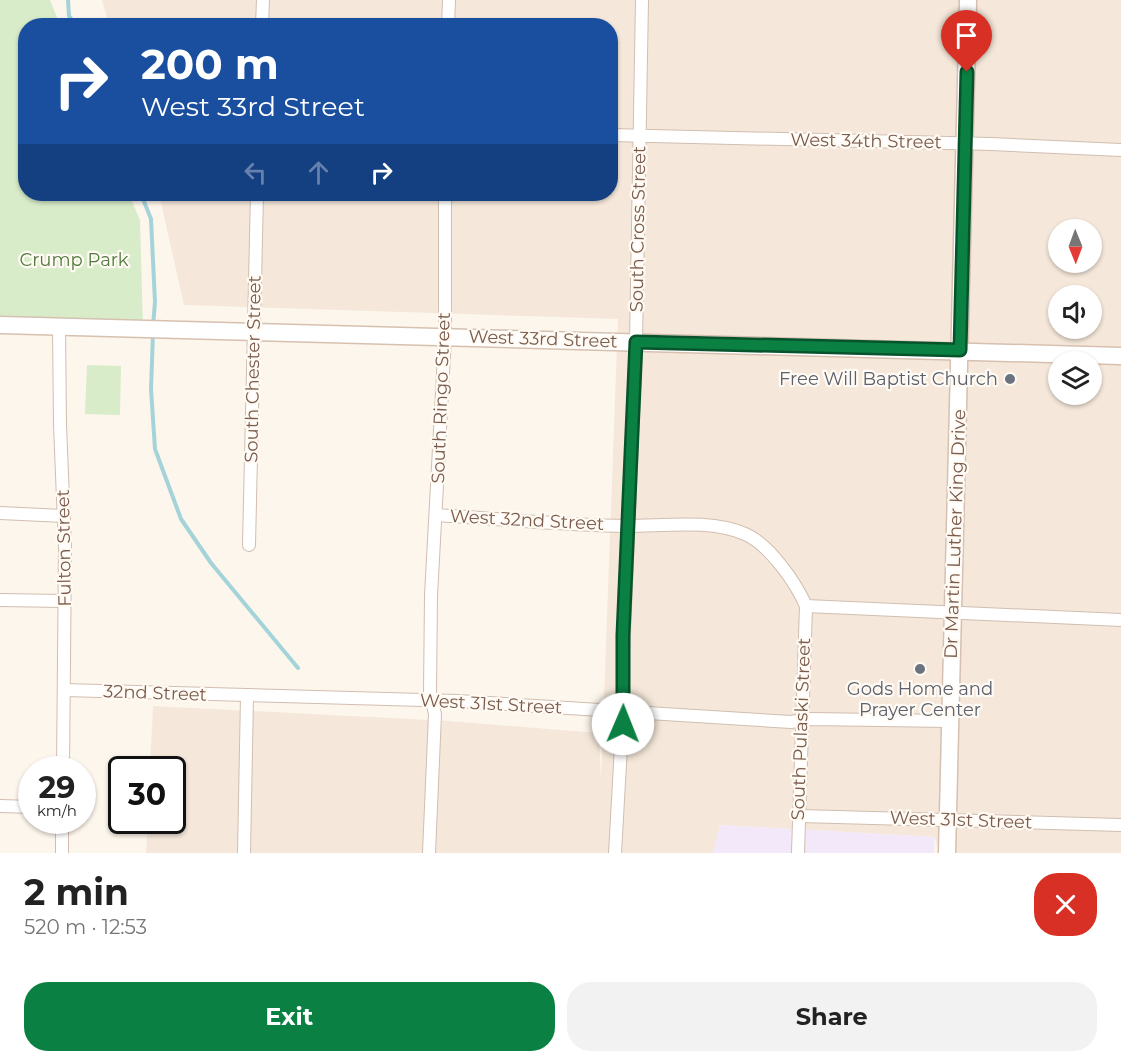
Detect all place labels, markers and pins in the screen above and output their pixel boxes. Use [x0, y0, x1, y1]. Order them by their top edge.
pin [941, 10, 992, 72]
place label: Free Will Baptist Church [779, 368, 998, 390]
marker: Free Will Baptist Church [1003, 372, 1017, 386]
marker: Gods Home and Prayer Center [913, 662, 927, 676]
place label: Gods Home and Prayer Center [847, 678, 993, 721]

